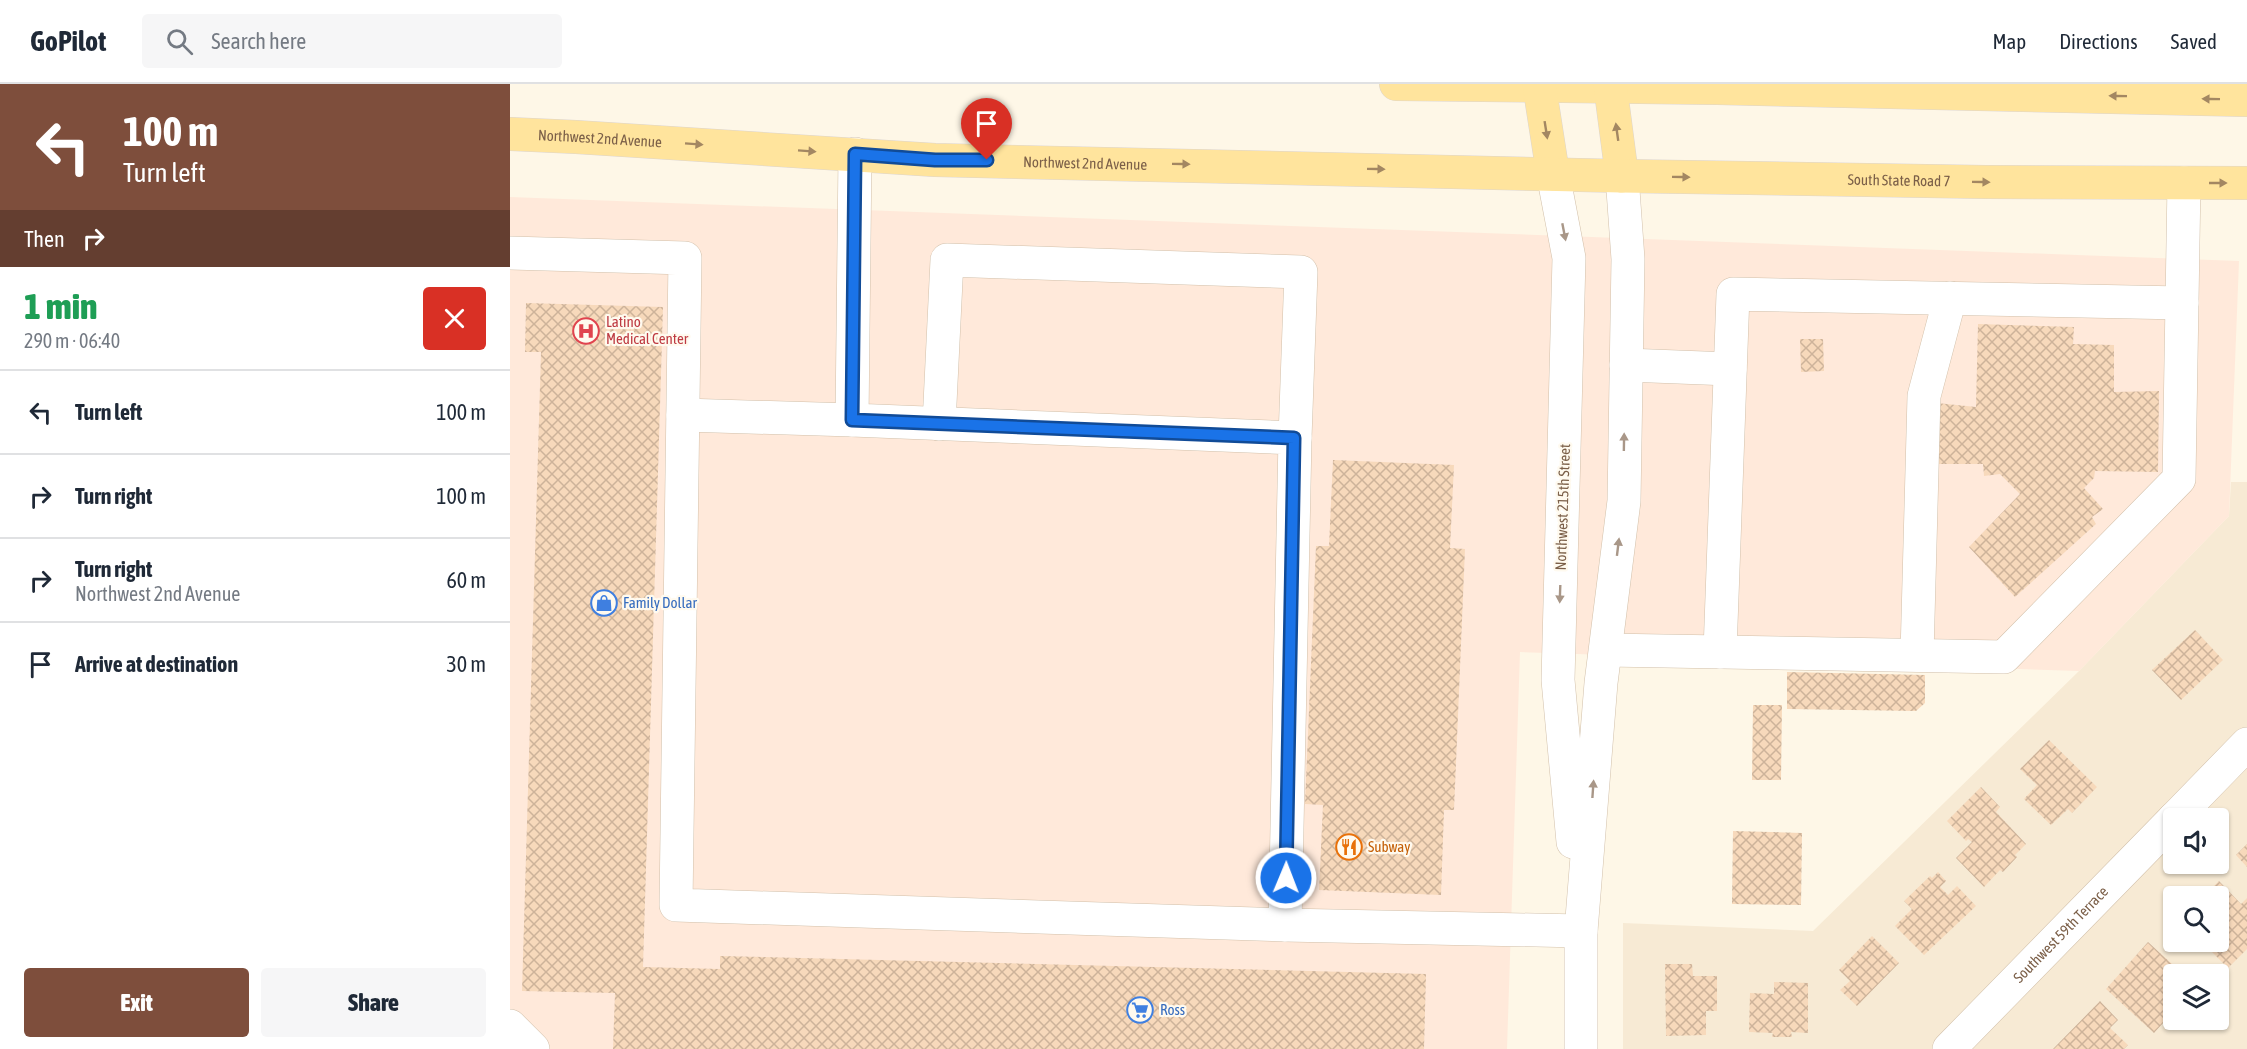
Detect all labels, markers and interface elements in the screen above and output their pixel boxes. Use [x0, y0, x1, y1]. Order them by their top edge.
search box [142, 14, 562, 68]
text: GoPilot [30, 25, 106, 57]
icon: search [163, 25, 196, 58]
text: Search here [211, 28, 306, 54]
text: Map [1992, 29, 2026, 53]
text: Directions [2059, 29, 2138, 53]
text: Saved [2171, 29, 2217, 53]
one-way arrow [2108, 92, 2127, 101]
one-way arrow [2202, 94, 2221, 103]
pin [961, 98, 1012, 160]
text: 100 m [123, 107, 218, 155]
icon: arrive [970, 107, 1003, 140]
icon: left [24, 108, 102, 186]
one-way arrow [1542, 121, 1551, 140]
one-way arrow [1612, 122, 1621, 141]
street label: Northwest 2nd Avenue [538, 126, 663, 150]
one-way arrow [685, 139, 704, 149]
one-way arrow [798, 147, 817, 156]
street label: Northwest 2nd Avenue [1023, 153, 1148, 173]
text: Turn left [123, 157, 206, 188]
one-way arrow [1172, 160, 1191, 169]
one-way arrow [1367, 164, 1386, 174]
street label: South State Road 7 [1847, 171, 1951, 189]
one-way arrow [1671, 172, 1690, 182]
one-way arrow [1971, 177, 1990, 187]
one-way arrow [2208, 178, 2227, 188]
icon: right [77, 222, 110, 255]
one-way arrow [1560, 222, 1569, 241]
text: Then [24, 226, 65, 252]
text: 1 min [24, 285, 98, 327]
button: close [423, 287, 486, 350]
place label: Latino Medical Center [606, 313, 689, 347]
hospital icon: Latino Medical Center [571, 316, 601, 346]
text: 290 m · 06:40 [24, 329, 120, 352]
icon: left [24, 396, 57, 429]
text: Turn left [75, 399, 142, 425]
text: 100 m [436, 399, 486, 425]
one-way arrow [1620, 433, 1629, 452]
street label: Northwest 215th Street [1552, 443, 1573, 571]
icon: right [24, 480, 57, 513]
text: Turn right [75, 483, 152, 509]
text: 100 m [436, 483, 486, 509]
one-way arrow [1613, 537, 1623, 556]
text: Turn right [75, 556, 152, 582]
icon: right [24, 564, 57, 597]
text: 60 m [446, 567, 486, 593]
text: Northwest 2nd Avenue [75, 582, 240, 605]
one-way arrow [1555, 584, 1565, 603]
shop icon: Family Dollar [589, 588, 619, 618]
place label: Family Dollar [623, 594, 697, 611]
icon: arrive [24, 648, 57, 681]
text: Arrive at destination [75, 651, 238, 677]
text: 30 m [446, 651, 486, 677]
one-way arrow [1588, 779, 1597, 798]
map controls [2163, 808, 2229, 1030]
button: sound [2163, 808, 2229, 874]
restaurant icon: Subway [1334, 832, 1364, 862]
place label: Subway [1368, 838, 1410, 855]
position arrow [1254, 846, 1318, 910]
street label: Southwest 59th Terrace [2010, 883, 2111, 986]
button: search [2163, 886, 2229, 952]
button: layers [2163, 964, 2229, 1030]
button: Exit [24, 968, 249, 1037]
button: Share [261, 968, 486, 1037]
supermarket icon: Ross [1125, 995, 1155, 1025]
place label: Ross [1160, 1001, 1185, 1018]

